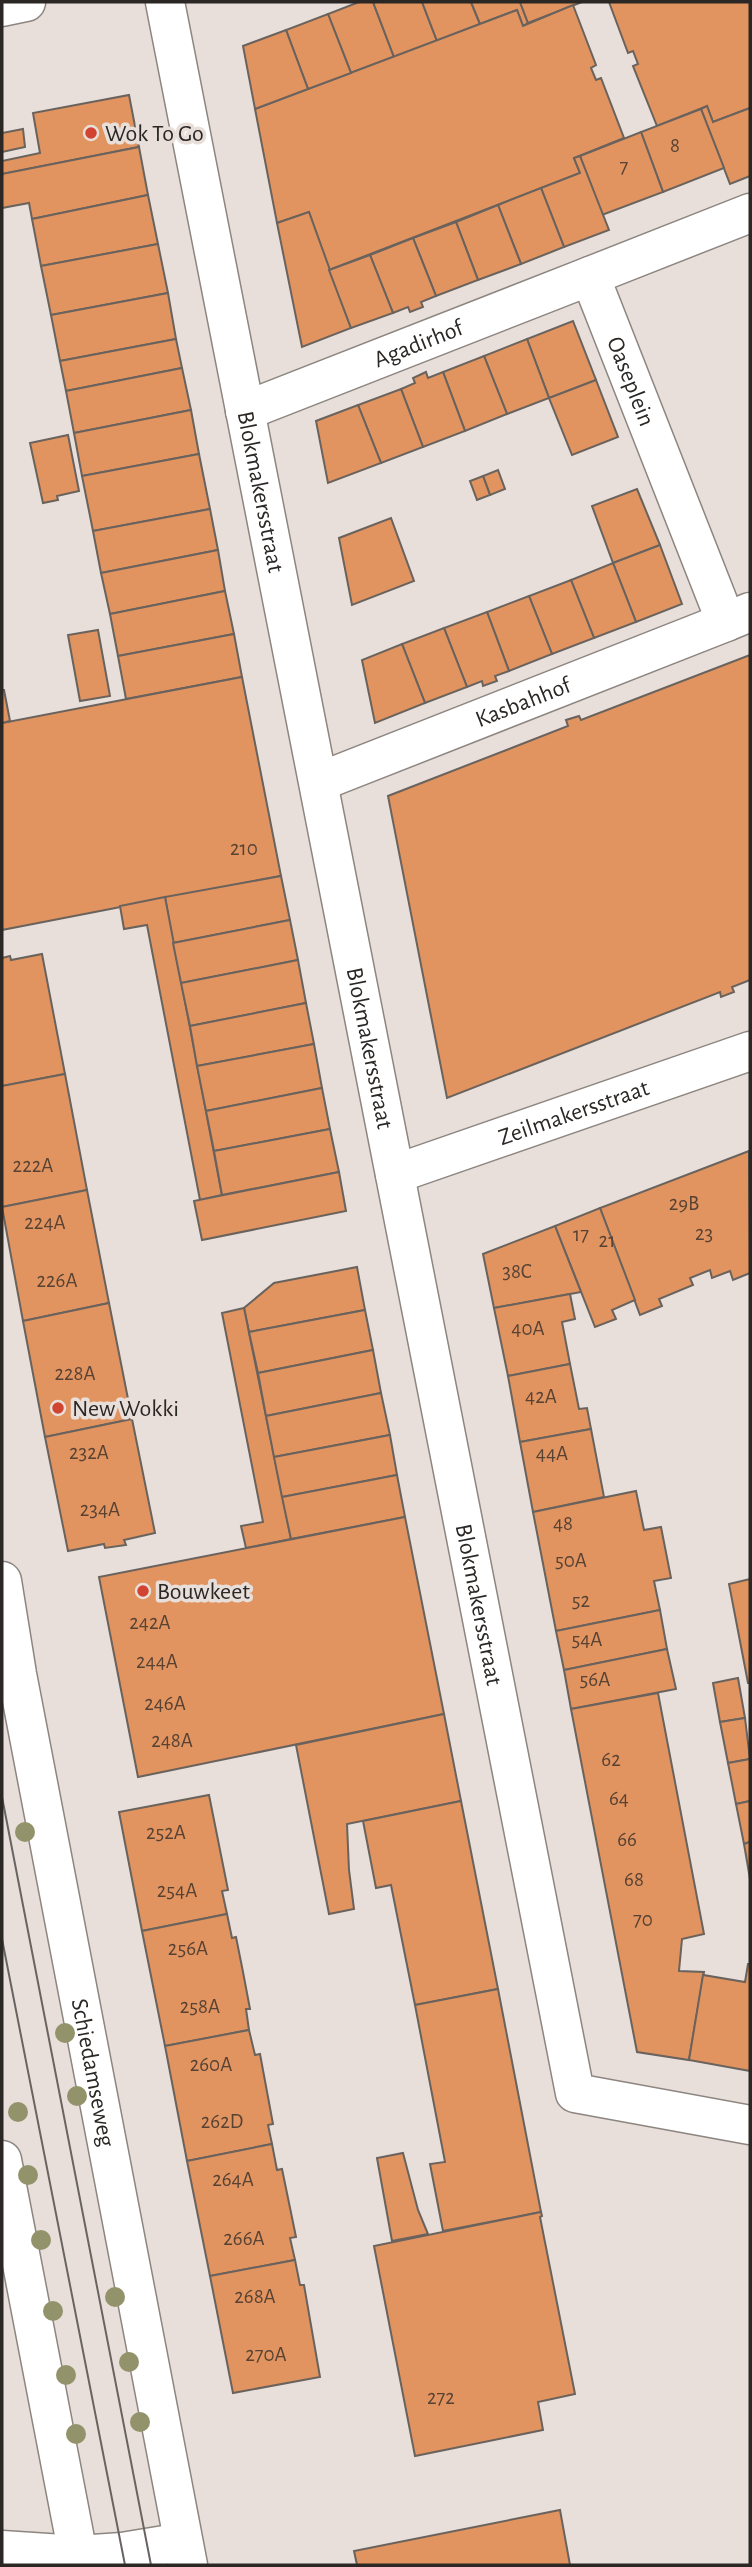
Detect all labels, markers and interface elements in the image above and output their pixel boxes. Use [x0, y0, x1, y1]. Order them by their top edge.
place label: Wok To Go [105, 122, 204, 146]
marker: Wok To Go [83, 125, 99, 141]
house number: 8 [670, 135, 680, 156]
house number: 7 [620, 156, 629, 177]
street label: Agadirhof [371, 315, 468, 372]
street label: Oaseplein [602, 334, 659, 430]
street label: Blokmakersstraat [232, 409, 288, 575]
street label: Kasbahhof [472, 673, 576, 732]
house number: 210 [230, 838, 258, 859]
street label: Blokmakersstraat [342, 965, 397, 1131]
street label: Zeilmakersstraat [496, 1076, 653, 1150]
house number: 222A [13, 1155, 53, 1176]
house number: 29B [669, 1193, 699, 1214]
house number: 224A [24, 1212, 66, 1233]
house number: 23 [695, 1223, 713, 1244]
house number: 17 [573, 1224, 589, 1245]
house number: 21 [599, 1230, 615, 1251]
house number: 38C [502, 1261, 532, 1282]
house number: 226A [36, 1270, 78, 1291]
house number: 40A [511, 1318, 545, 1339]
house number: 228A [54, 1363, 96, 1384]
house number: 42A [525, 1386, 557, 1407]
place label: New Wokki [72, 1397, 179, 1421]
marker: New Wokki [50, 1400, 66, 1416]
house number: 232A [69, 1442, 109, 1463]
house number: 44A [536, 1443, 568, 1464]
house number: 234A [80, 1499, 120, 1520]
house number: 48 [553, 1513, 573, 1534]
street label: Blokmakersstraat [451, 1522, 506, 1688]
house number: 50A [555, 1550, 587, 1571]
place label: Bouwkeet [157, 1580, 250, 1604]
marker: Bouwkeet [135, 1583, 151, 1599]
house number: 52 [572, 1590, 590, 1611]
house number: 242A [129, 1612, 171, 1633]
house number: 54A [571, 1629, 603, 1650]
house number: 244A [136, 1651, 178, 1672]
house number: 56A [580, 1669, 610, 1690]
house number: 246A [144, 1693, 186, 1714]
house number: 248A [151, 1730, 193, 1751]
house number: 62 [601, 1749, 621, 1770]
house number: 64 [609, 1788, 629, 1809]
house number: 252A [146, 1822, 186, 1843]
house number: 66 [617, 1829, 637, 1850]
house number: 68 [624, 1869, 644, 1890]
house number: 254A [157, 1880, 197, 1901]
house number: 70 [633, 1909, 653, 1930]
house number: 256A [168, 1938, 208, 1959]
house number: 258A [180, 1996, 220, 2017]
street label: Schiedamseweg [67, 1997, 119, 2149]
house number: 260A [190, 2054, 232, 2075]
house number: 262D [201, 2111, 243, 2132]
house number: 264A [212, 2169, 254, 2190]
house number: 266A [223, 2228, 265, 2249]
house number: 268A [234, 2286, 276, 2307]
house number: 270A [245, 2344, 287, 2365]
house number: 272 [427, 2387, 455, 2408]

